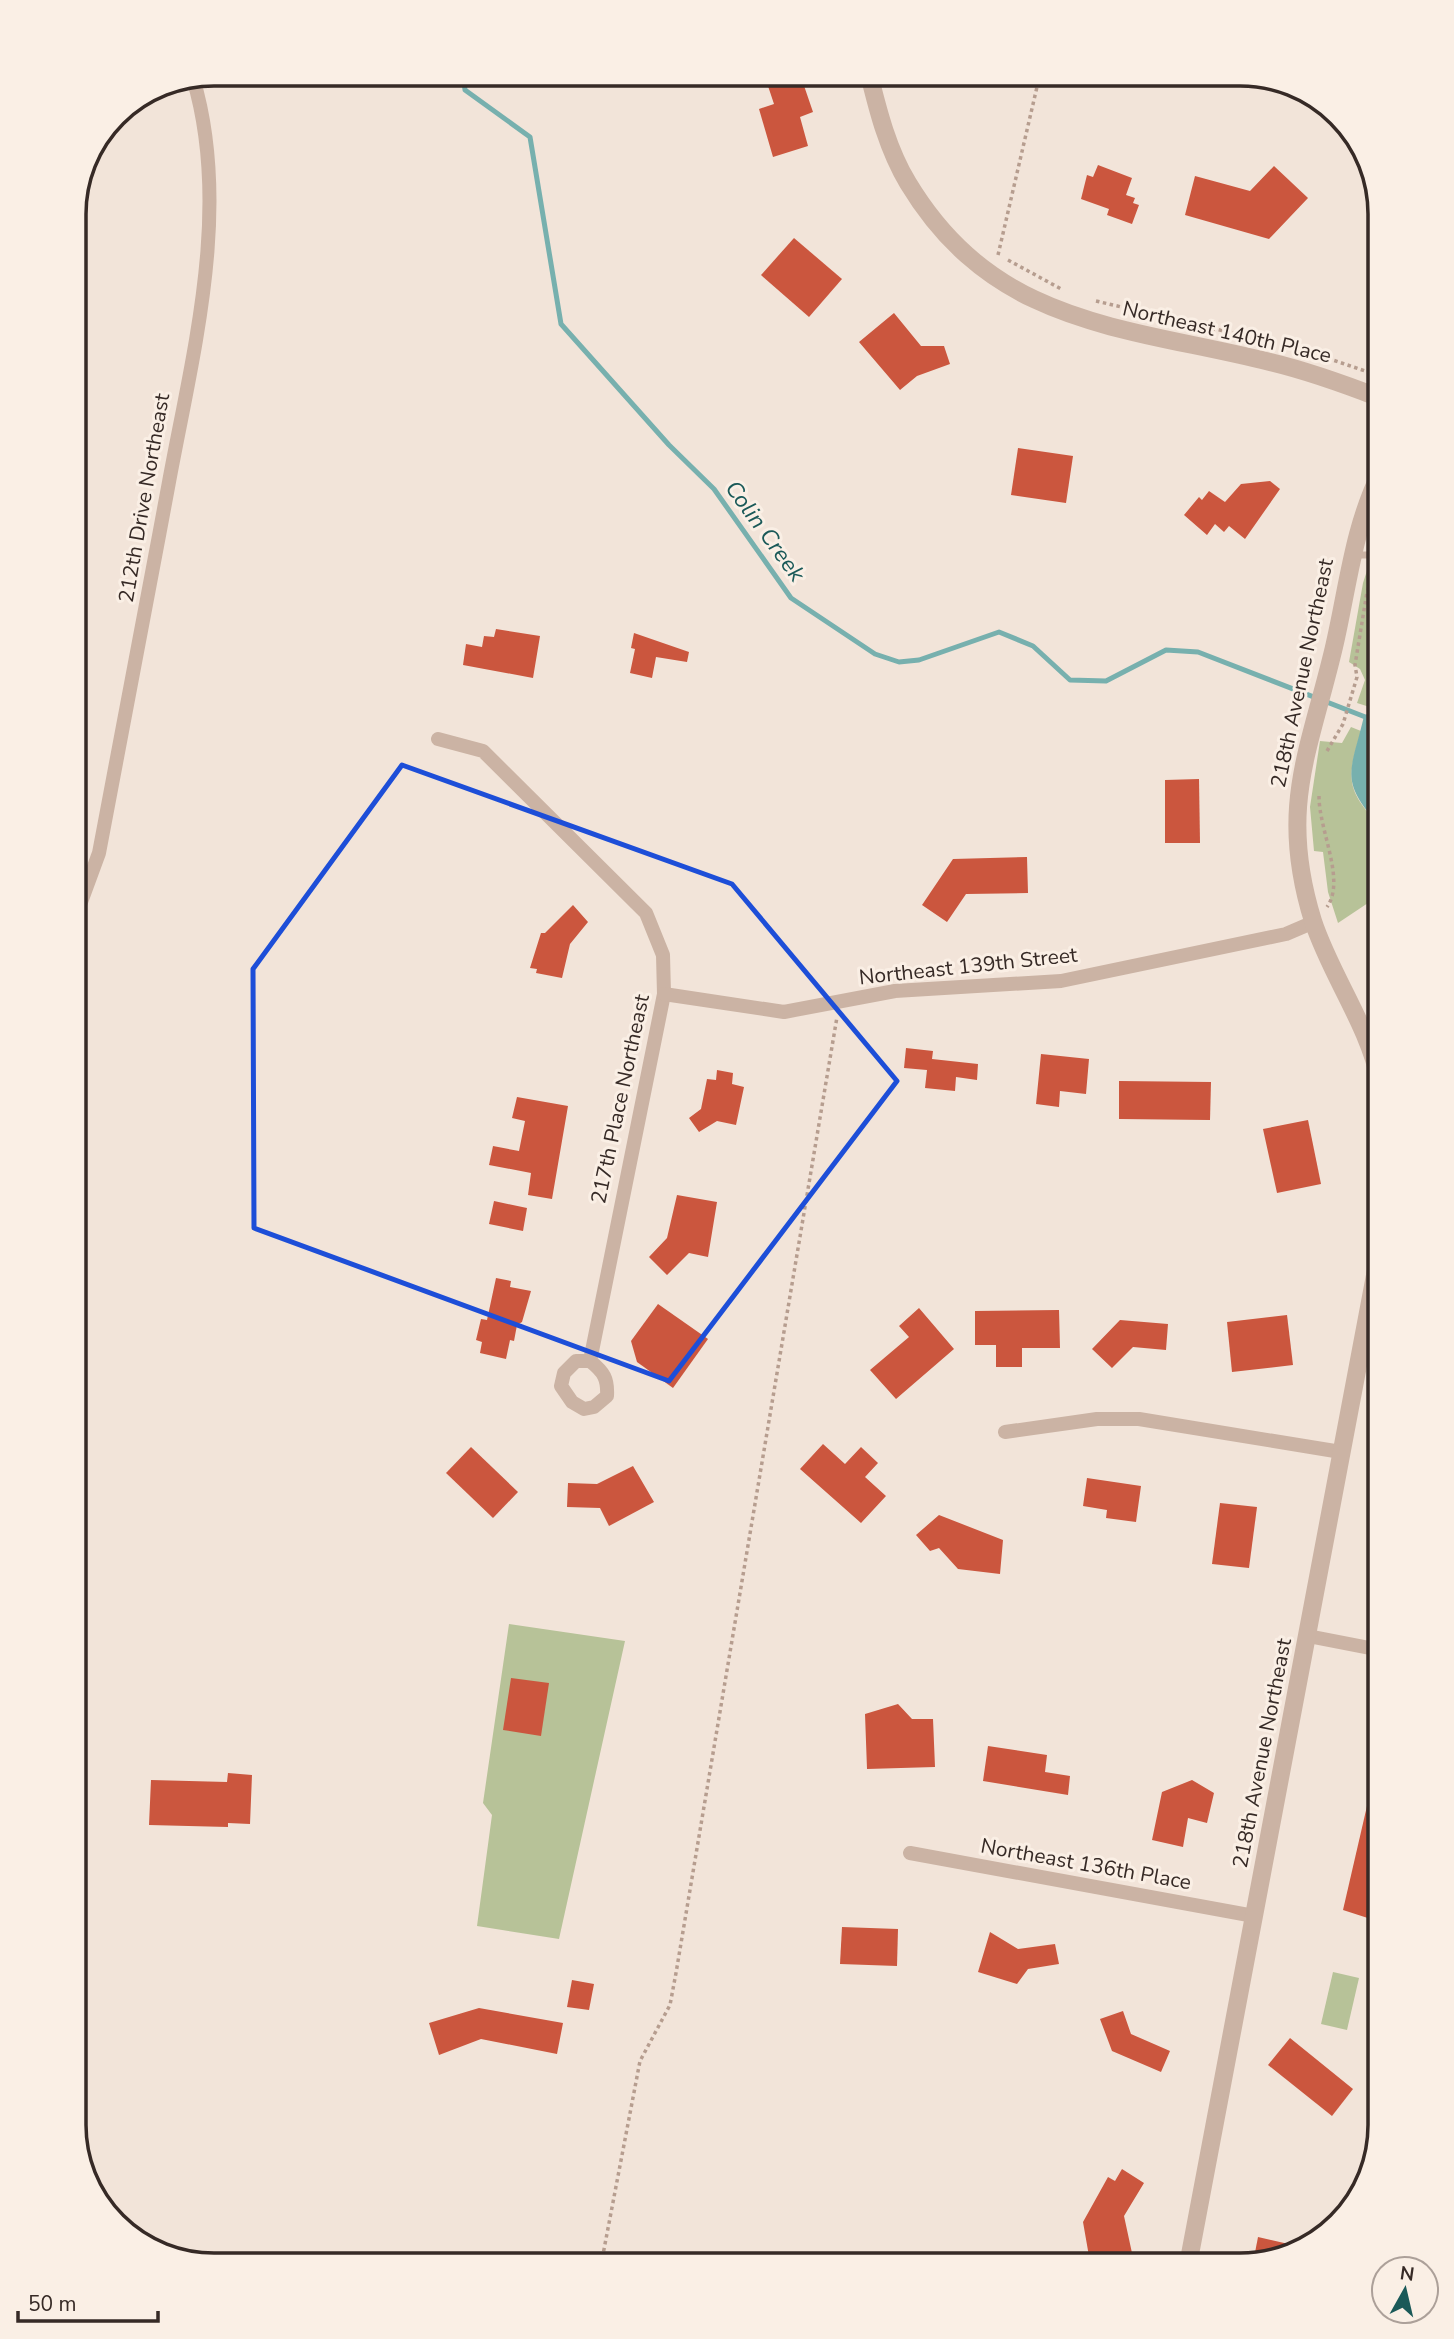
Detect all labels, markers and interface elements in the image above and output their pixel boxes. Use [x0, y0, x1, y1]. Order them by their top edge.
street label: Northeast 140th Place [1120, 294, 1334, 370]
street label: 212th Drive Northeast [112, 391, 176, 605]
water label: Colin Creek [718, 474, 813, 588]
street label: 218th Avenue Northeast [1264, 555, 1340, 790]
street label: Northeast 139th Street [857, 941, 1079, 991]
street label: 217th Place Northeast [584, 991, 656, 1206]
street label: 218th Avenue Northeast [1226, 1635, 1298, 1870]
street label: Northeast 136th Place [978, 1832, 1194, 1896]
north arrow [1370, 2255, 1440, 2325]
text: N [1398, 2260, 1416, 2288]
scale bar [18, 2280, 158, 2324]
text: 50 m [28, 2290, 77, 2318]

